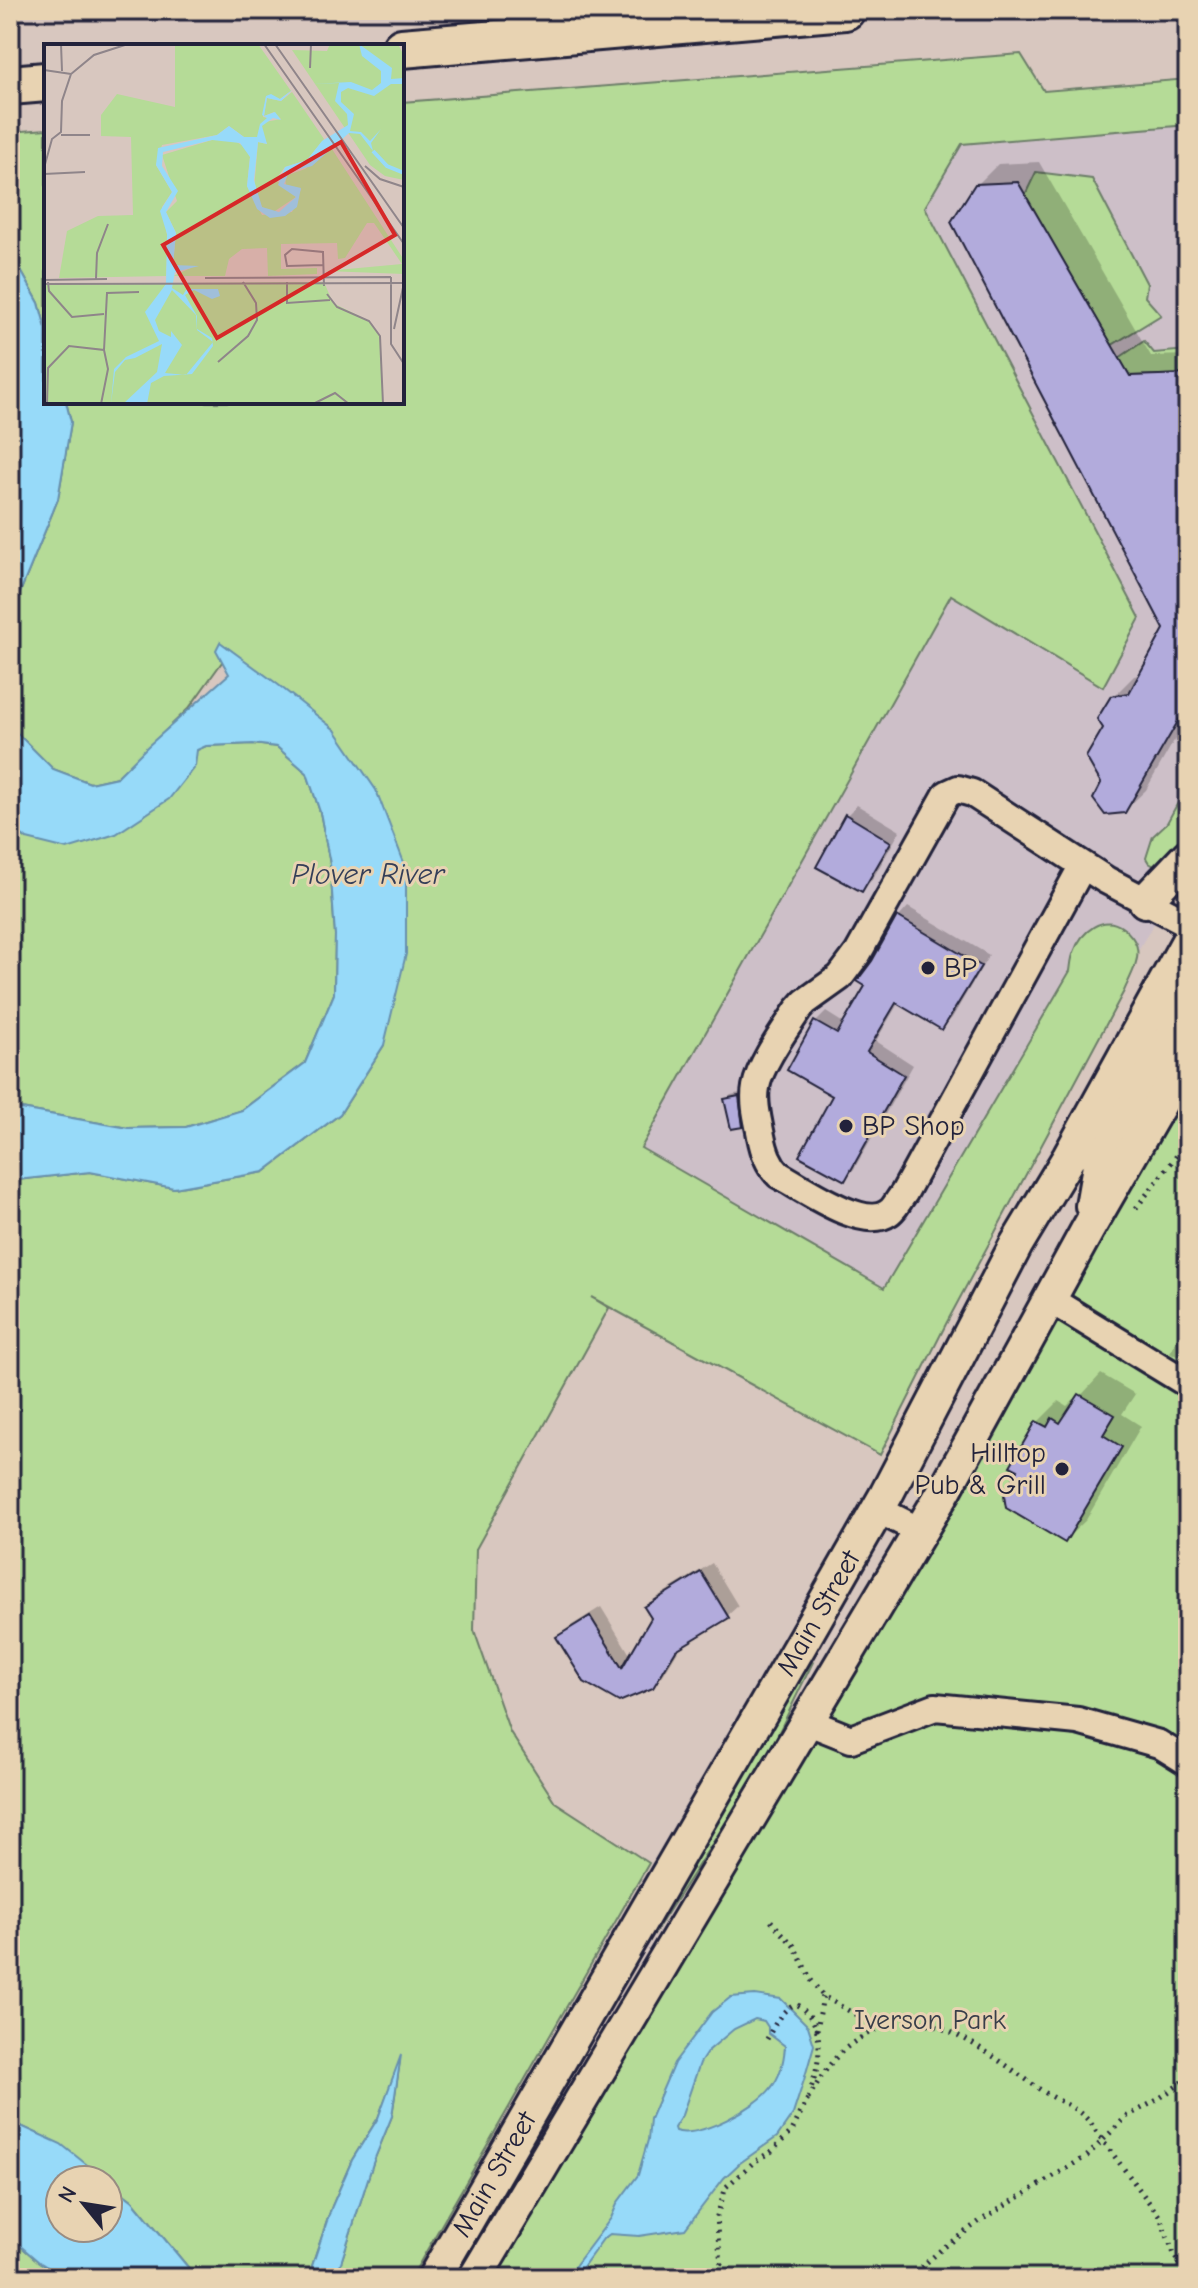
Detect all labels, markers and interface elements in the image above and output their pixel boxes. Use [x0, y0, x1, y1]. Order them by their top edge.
inset map [44, 44, 404, 404]
water label: Plover River [292, 857, 446, 892]
place label: BP [944, 952, 977, 984]
marker: BP [919, 959, 937, 977]
place label: BP Shop [862, 1110, 965, 1142]
marker: BP Shop [837, 1117, 855, 1135]
place label: Hilltop Pub & Grill [915, 1437, 1046, 1501]
marker: Hilltop Pub & Grill [1053, 1460, 1071, 1478]
street label: Main Street [770, 1544, 867, 1682]
park label: Iverson Park [854, 2004, 1006, 2036]
street label: Main Street [445, 2105, 543, 2242]
north arrow [44, 2164, 124, 2244]
text: N [53, 2182, 82, 2207]

